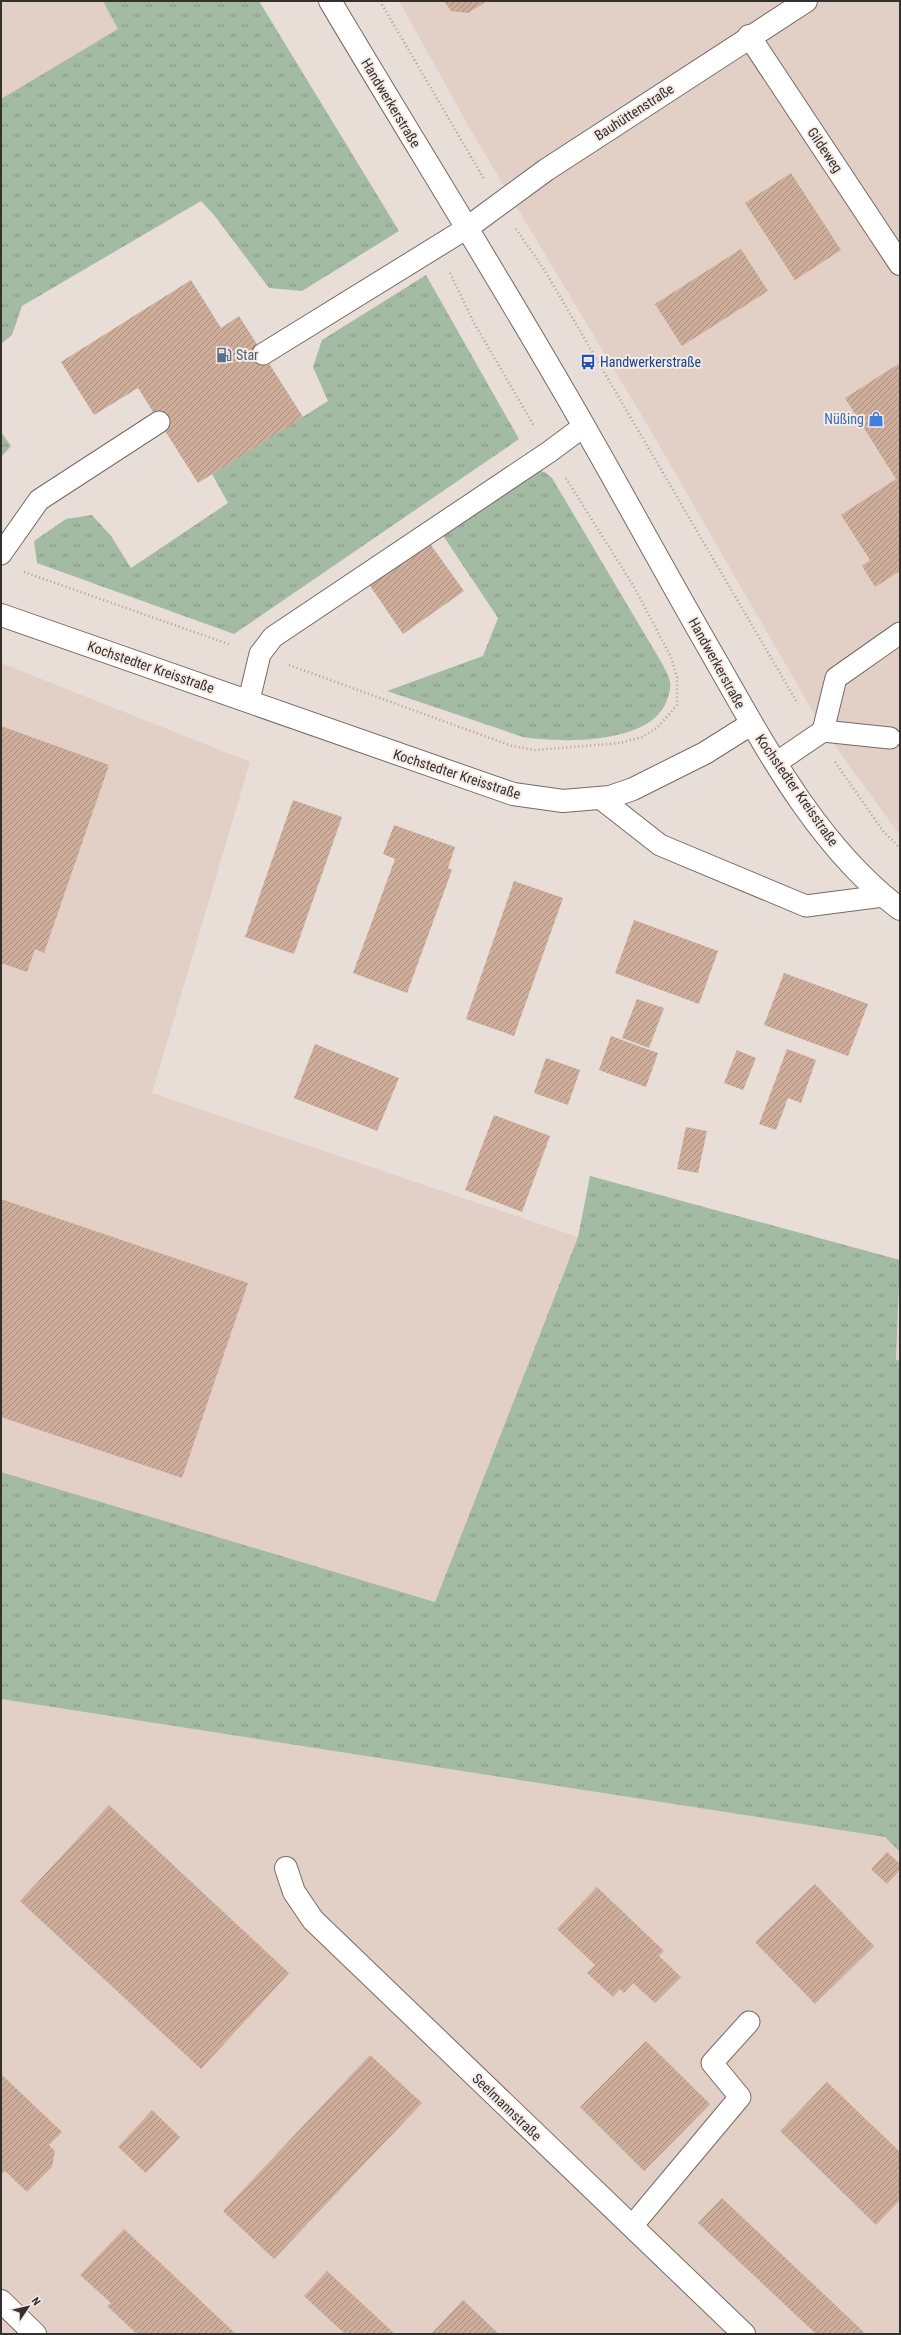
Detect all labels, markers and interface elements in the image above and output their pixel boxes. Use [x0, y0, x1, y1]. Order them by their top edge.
street label: Handwerkerstraße [358, 56, 424, 151]
street label: Bauhüttenstraße [591, 80, 677, 144]
street label: Gildeweg [804, 124, 846, 176]
fuel station icon: Star [215, 346, 233, 364]
place label: Star [236, 347, 258, 363]
bus stop icon: Handwerkerstraße [579, 353, 597, 371]
place label: Handwerkerstraße [600, 354, 702, 370]
shop icon: Nüßing [867, 410, 885, 428]
place label: Nüßing [824, 411, 864, 427]
street label: Handwerkerstraße [685, 615, 749, 711]
street label: Kochstedter Kreisstraße [86, 638, 217, 696]
street label: Kochstedter Kreisstraße [752, 731, 842, 849]
street label: Kochstedter Kreisstraße [391, 746, 523, 802]
street label: Seelmannstraße [469, 2070, 545, 2144]
north arrow [8, 2287, 48, 2327]
text: N [29, 2295, 43, 2308]

